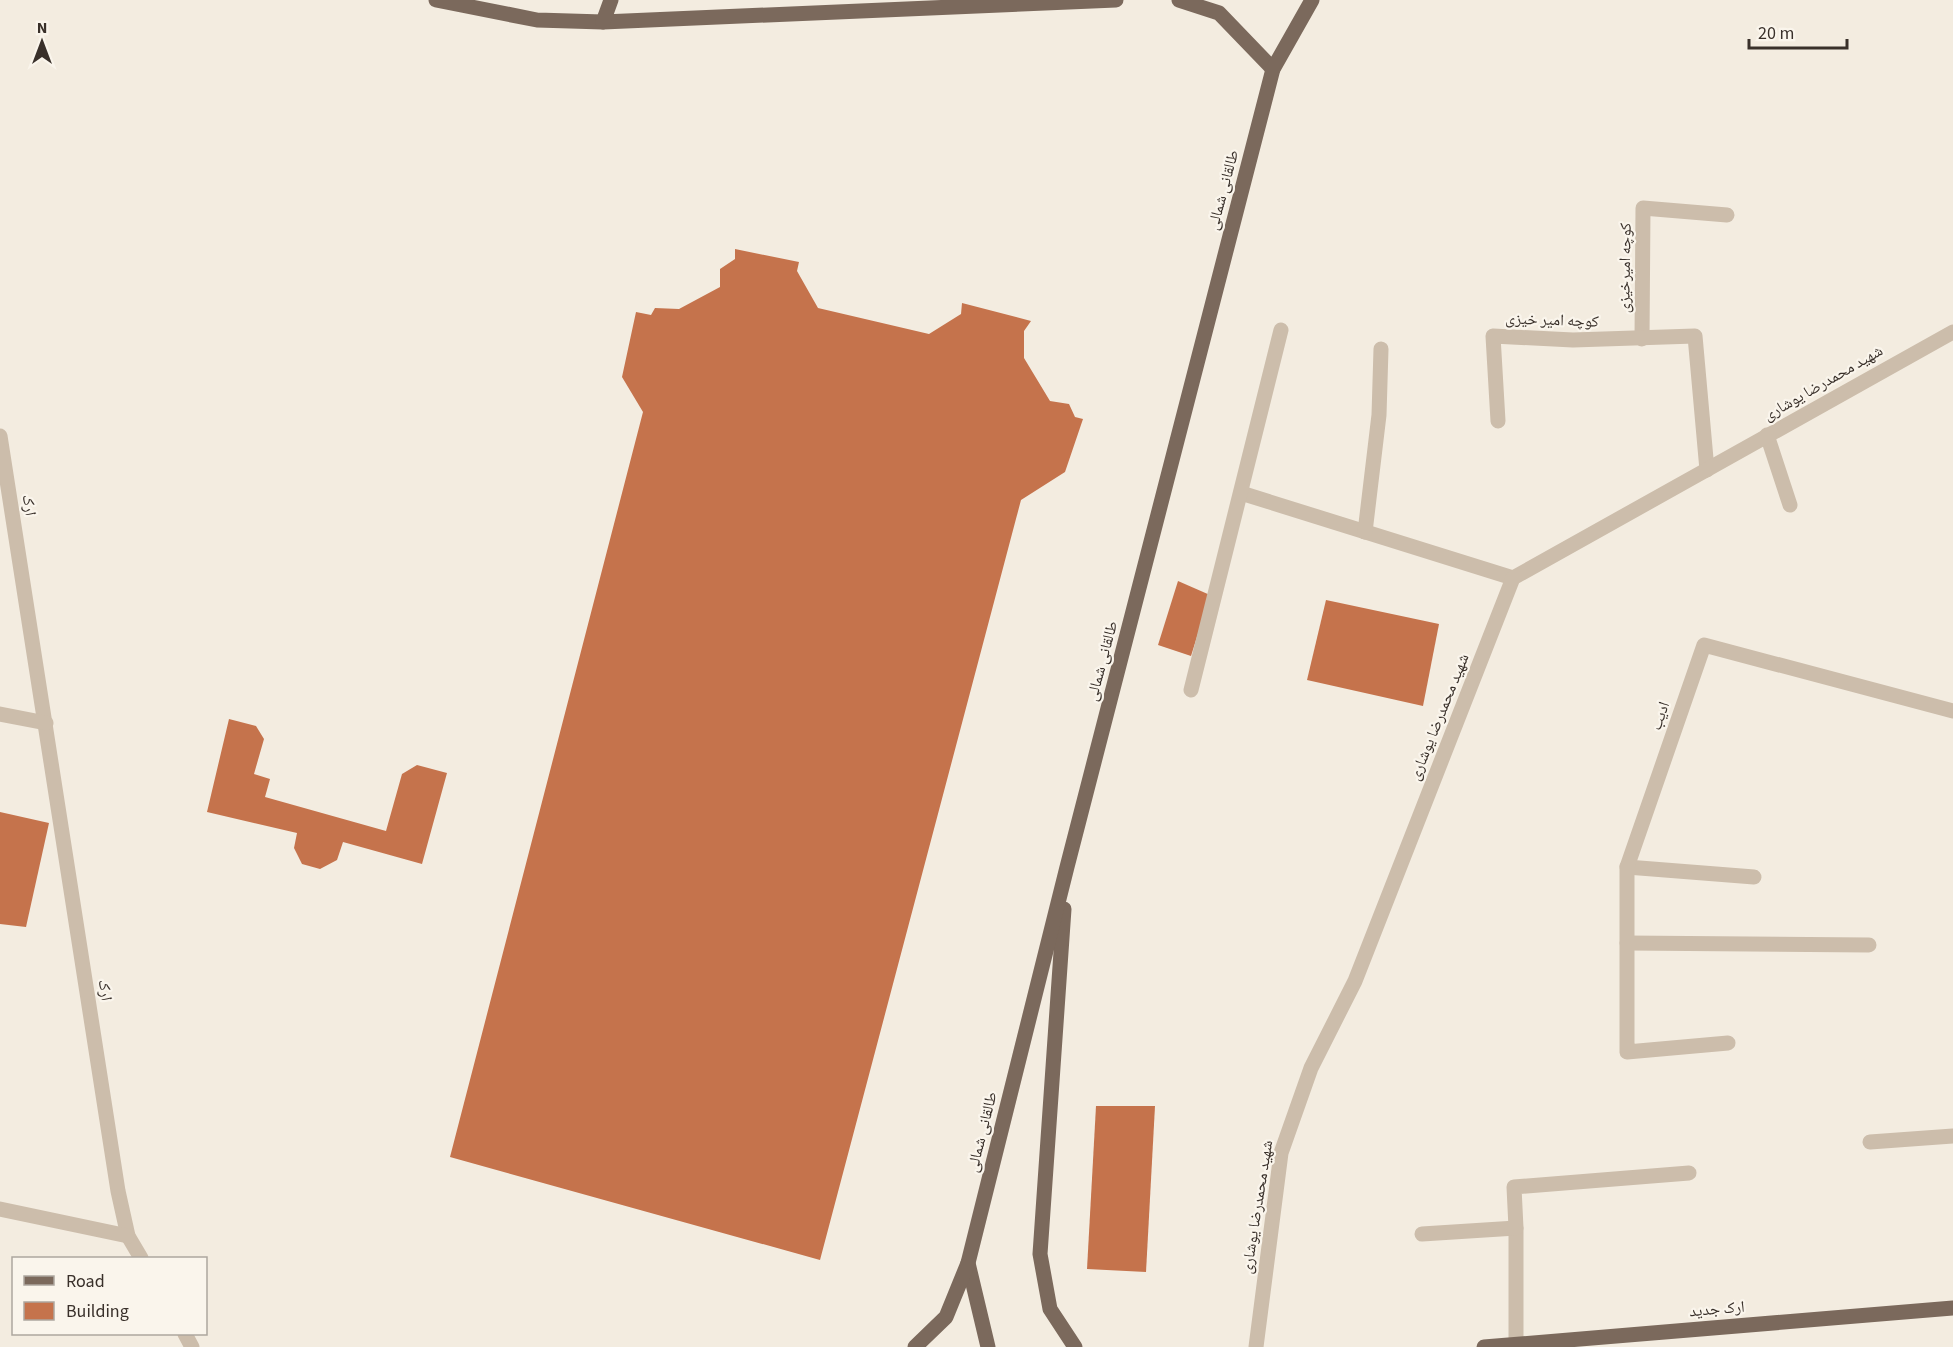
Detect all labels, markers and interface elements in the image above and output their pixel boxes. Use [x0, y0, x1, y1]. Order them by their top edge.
north arrow [12, 12, 72, 72]
scale bar [1749, 12, 1846, 50]
text: N [37, 17, 47, 39]
text: 20 m [1758, 21, 1794, 46]
street label: طالقانی شمالی [1202, 147, 1244, 233]
street label: کوچه امیرخیزی [1613, 222, 1637, 313]
street label: کوچه امیر خیزی [1505, 307, 1599, 333]
street label: شهید محمدرضا یوشاری [1759, 340, 1887, 426]
street label: ارک [16, 493, 42, 517]
street label: طالقانی شمالی [1081, 618, 1123, 704]
street label: شهید محمدرضا یوشاری [1404, 650, 1474, 784]
street label: ادیب [1645, 699, 1675, 733]
street label: ارک [92, 978, 118, 1002]
street label: طالقانی شمالی [961, 1089, 1003, 1175]
street label: شهید محمدرضا یوشاری [1236, 1139, 1278, 1275]
legend [12, 1257, 207, 1335]
text: Road [66, 1269, 105, 1294]
street label: ارک جدید [1688, 1296, 1746, 1322]
text: Building [66, 1299, 129, 1324]

